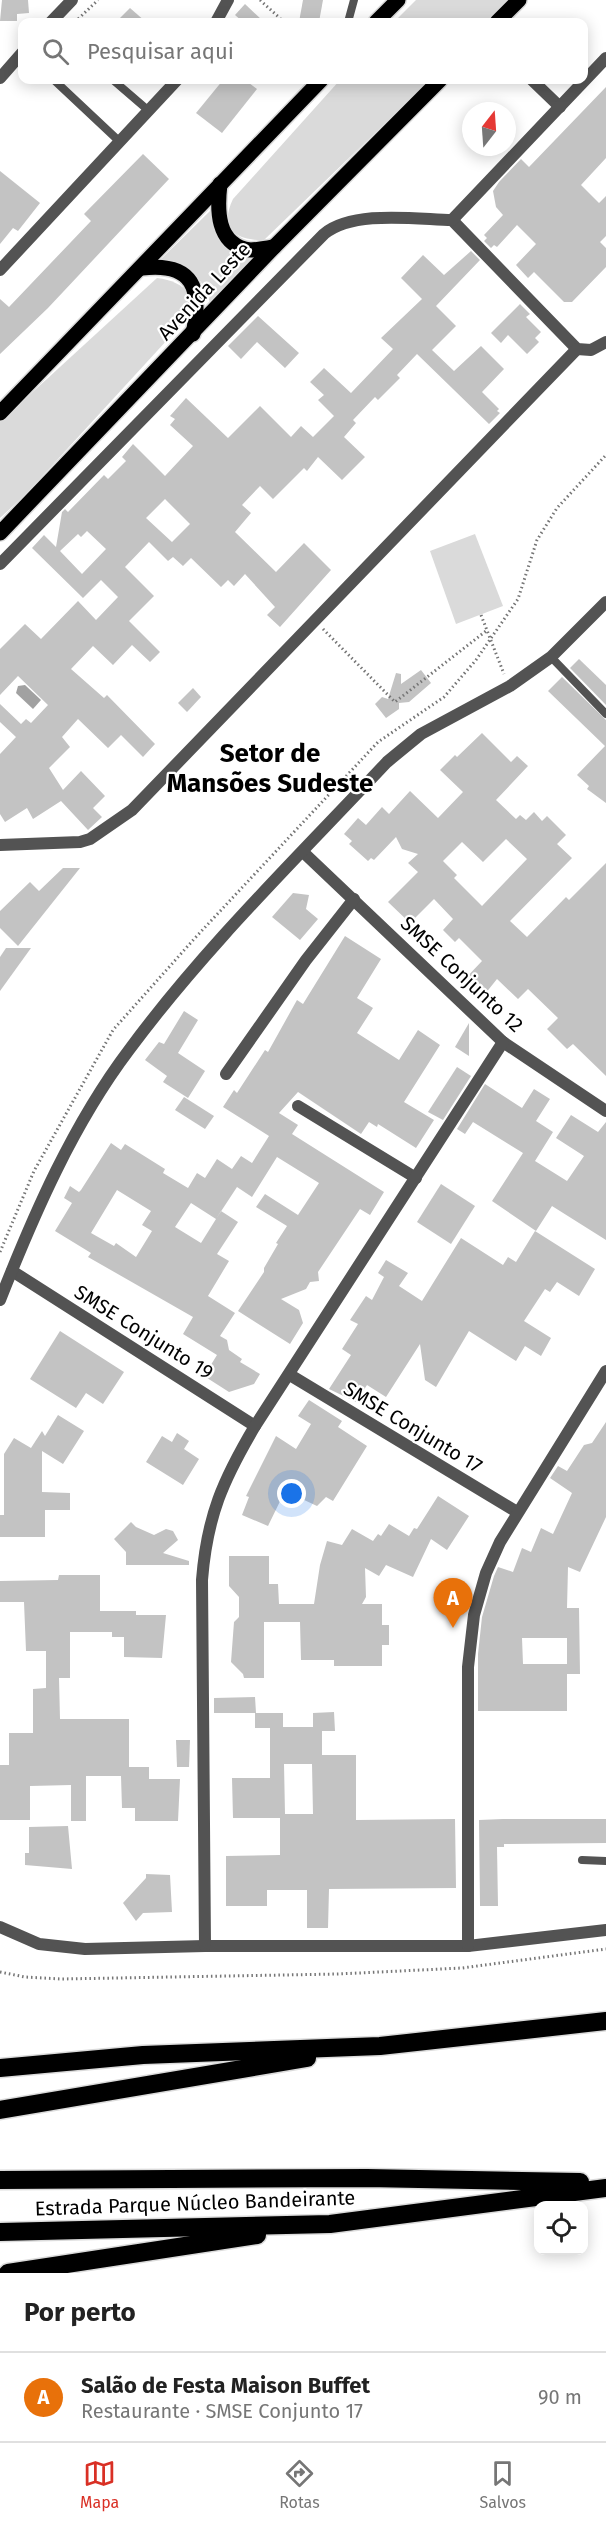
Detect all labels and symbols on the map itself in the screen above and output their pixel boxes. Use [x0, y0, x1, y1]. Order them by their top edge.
north arrow [462, 102, 516, 156]
street label: Avenida Leste [153, 237, 255, 345]
district label: Setor de Mansões Sudeste [167, 738, 373, 799]
street label: SMSE Conjunto 12 [396, 911, 528, 1037]
street label: SMSE Conjunto 19 [70, 1280, 218, 1384]
street label: SMSE Conjunto 17 [339, 1376, 487, 1478]
your location [277, 1479, 306, 1508]
pin: A [434, 1578, 472, 1628]
street label: Estrada Parque Núcleo Bandeirante [34, 2185, 356, 2221]

